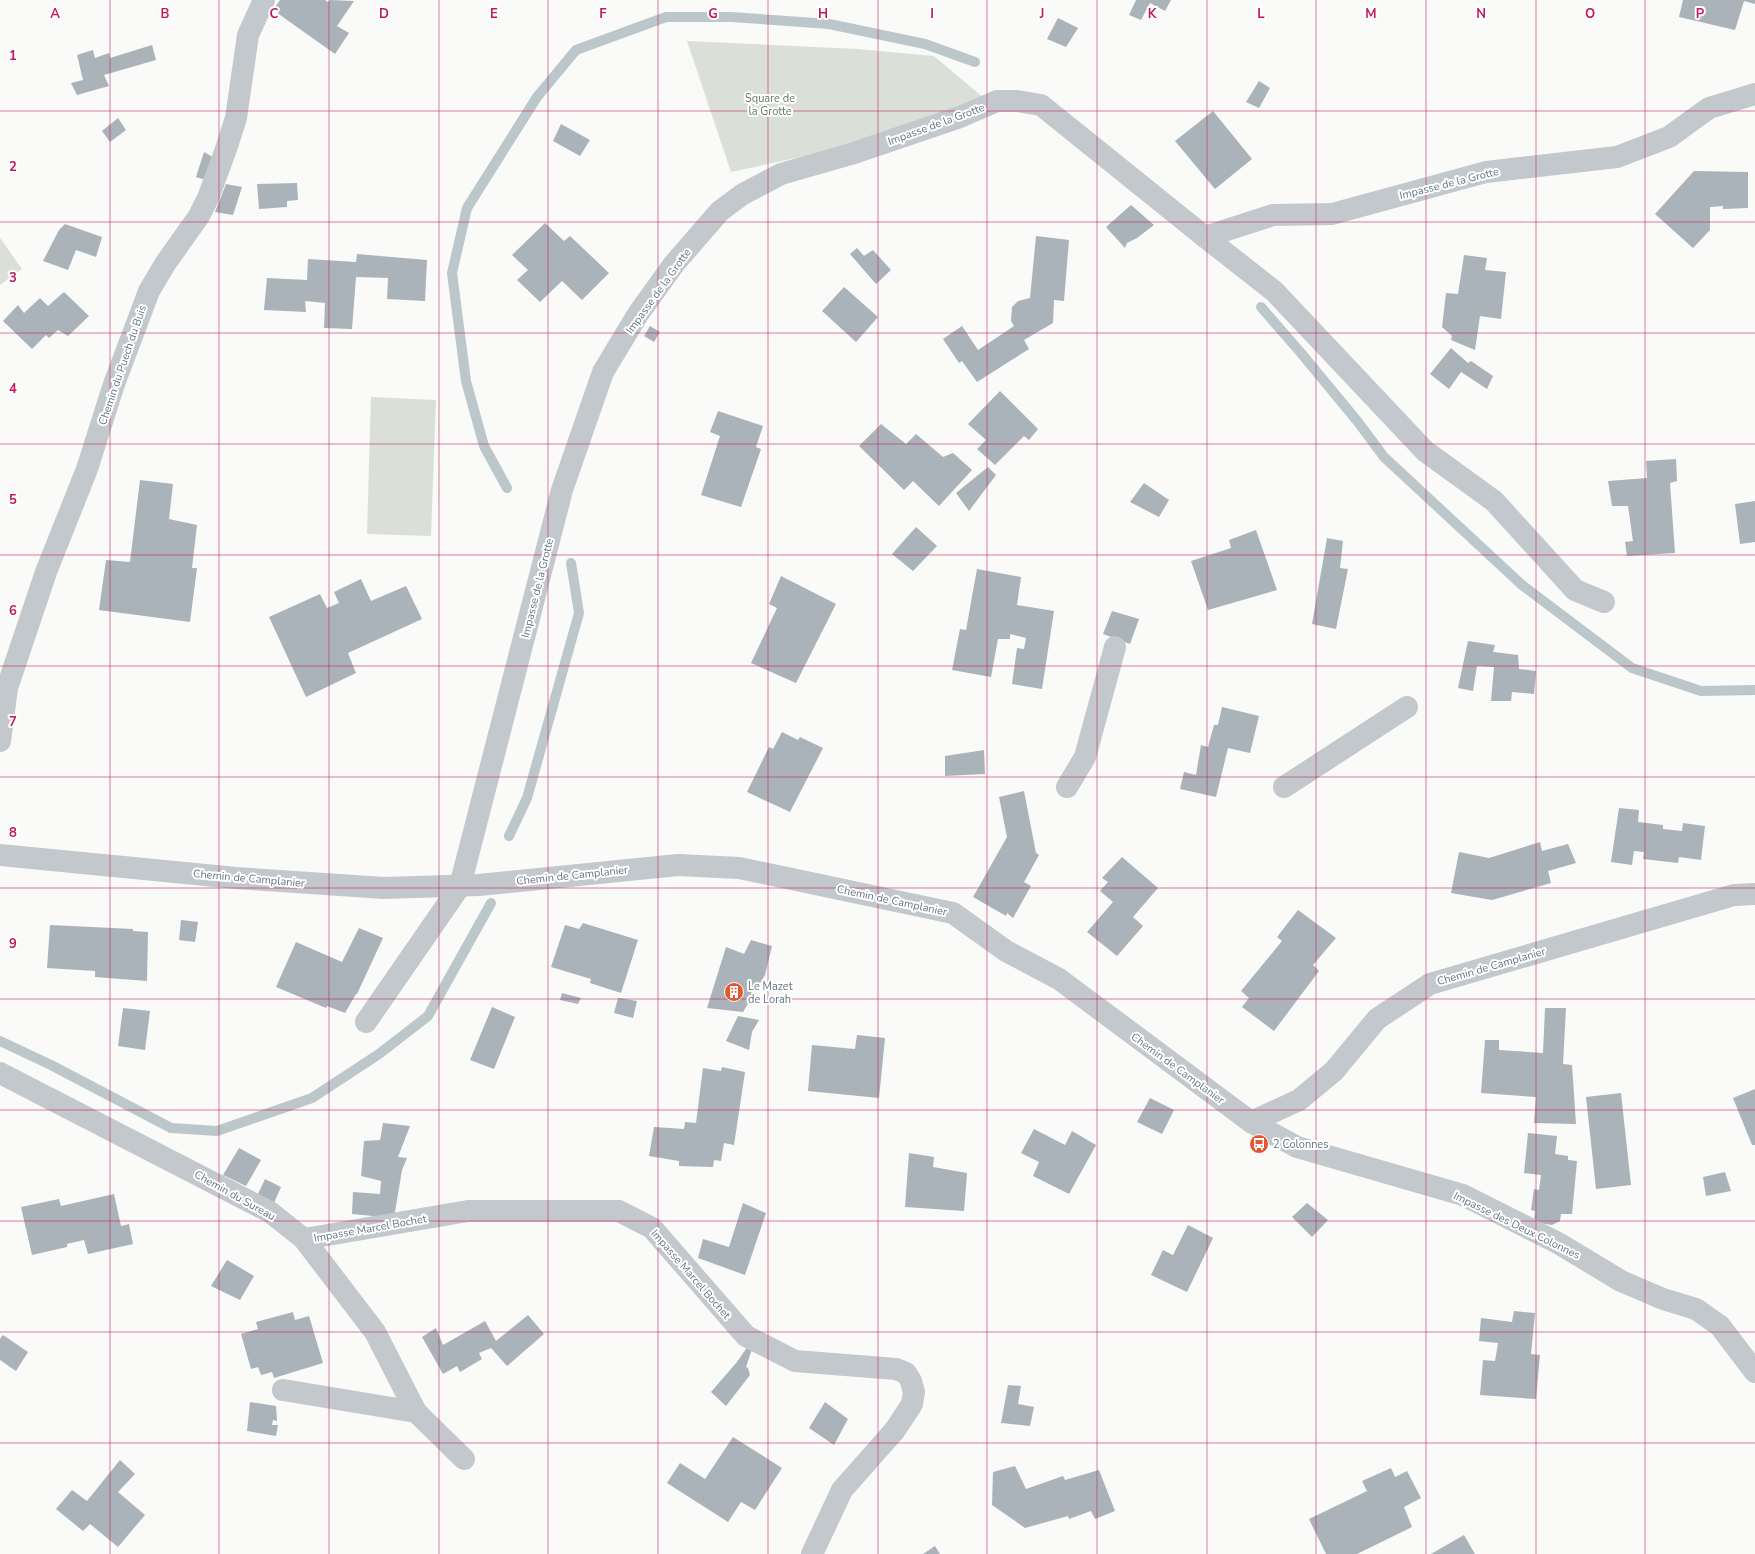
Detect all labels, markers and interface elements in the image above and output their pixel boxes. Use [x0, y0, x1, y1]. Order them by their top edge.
text: A [50, 5, 60, 23]
text: B [161, 5, 170, 23]
text: C [270, 5, 279, 23]
text: D [379, 5, 389, 23]
text: E [490, 5, 498, 23]
text: F [599, 5, 607, 23]
text: G [708, 5, 718, 23]
text: H [818, 5, 828, 23]
text: I [930, 5, 934, 23]
text: J [1039, 5, 1044, 23]
text: K [1148, 5, 1157, 23]
text: L [1257, 5, 1265, 23]
text: M [1365, 5, 1377, 23]
text: N [1476, 5, 1486, 23]
text: O [1585, 5, 1595, 23]
text: P [1696, 5, 1705, 23]
text: 1 [9, 47, 17, 65]
park label: Square de la Grotte [745, 91, 795, 119]
street label: Impasse de la Grotte [886, 100, 987, 149]
text: 2 [9, 158, 17, 176]
street label: Impasse de la Grotte [1398, 164, 1501, 203]
street label: Impasse de la Grotte [622, 246, 695, 337]
text: 3 [9, 269, 17, 287]
street label: Chemin du Puech du Buis [95, 303, 150, 427]
text: 4 [9, 380, 17, 398]
text: 5 [9, 491, 17, 509]
street label: Impasse de la Grotte [518, 537, 557, 639]
text: 6 [9, 602, 17, 620]
text: 7 [9, 713, 17, 731]
text: 8 [9, 824, 17, 842]
street label: Chemin de Camplanier [515, 862, 629, 889]
street label: Chemin de Camplanier [192, 866, 306, 891]
street label: Chemin de Camplanier [835, 881, 948, 920]
text: 9 [9, 935, 17, 953]
street label: Chemin de Camplanier [1435, 944, 1547, 989]
place label: Le Mazet de Lorah [748, 979, 793, 1007]
building icon: Le Mazet de Lorah [723, 981, 745, 1003]
street label: Chemin de Camplanier [1128, 1029, 1228, 1107]
bus stop icon: 2 Colonnes [1248, 1133, 1270, 1155]
place label: 2 Colonnes [1273, 1137, 1329, 1152]
street label: Chemin du Sureau [191, 1167, 278, 1224]
street label: Impasse des Deux Colonnes [1451, 1188, 1583, 1263]
street label: Impasse Marcel Bochet [312, 1211, 428, 1246]
street label: Impasse Marcel Bochet [647, 1226, 734, 1323]

